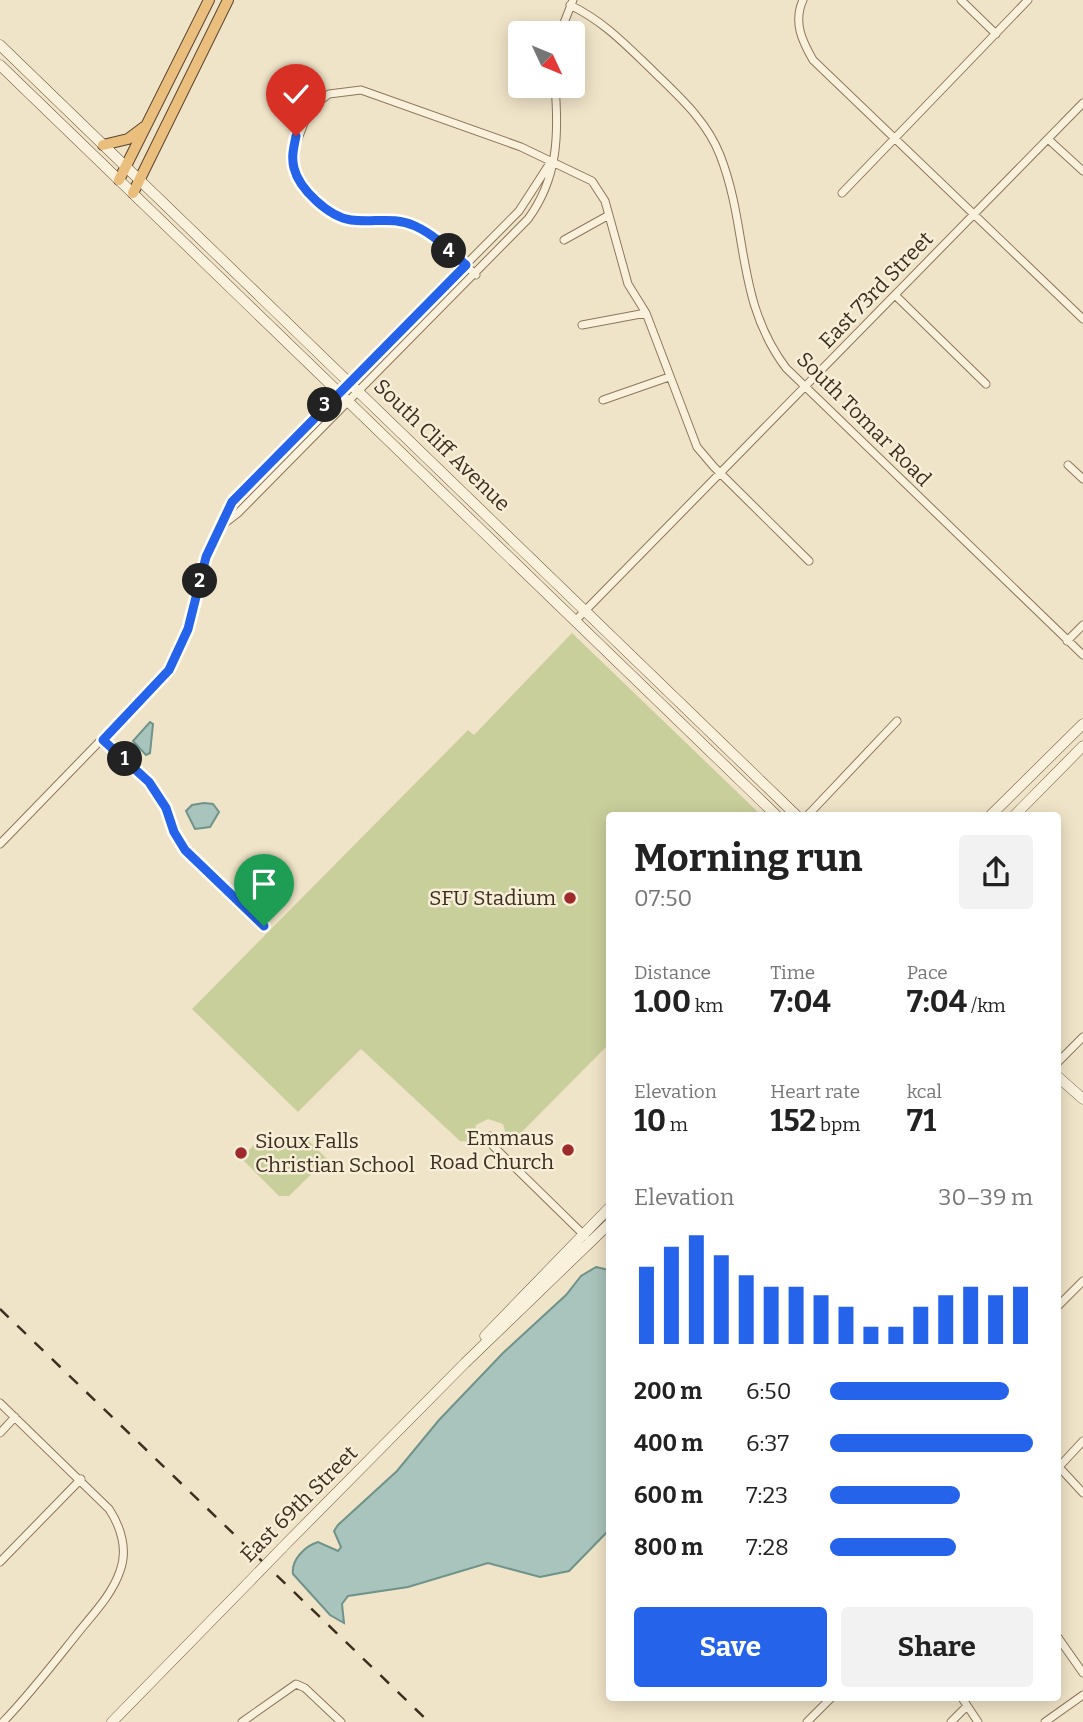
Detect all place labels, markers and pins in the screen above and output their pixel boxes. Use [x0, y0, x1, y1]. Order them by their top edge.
pin [266, 64, 326, 136]
pin: 4 [432, 233, 466, 268]
pin: 3 [308, 388, 342, 422]
pin: 2 [182, 564, 218, 598]
pin: 1 [108, 742, 142, 776]
pin [234, 854, 294, 926]
place label: SFU Stadium [429, 885, 556, 911]
marker: SFU Stadium [562, 890, 578, 906]
place label: Emmaus Road Church [429, 1125, 554, 1175]
place label: Sioux Falls Christian School [255, 1128, 415, 1178]
marker: Emmaus Road Church [560, 1142, 576, 1158]
marker: Sioux Falls Christian School [233, 1145, 249, 1161]

